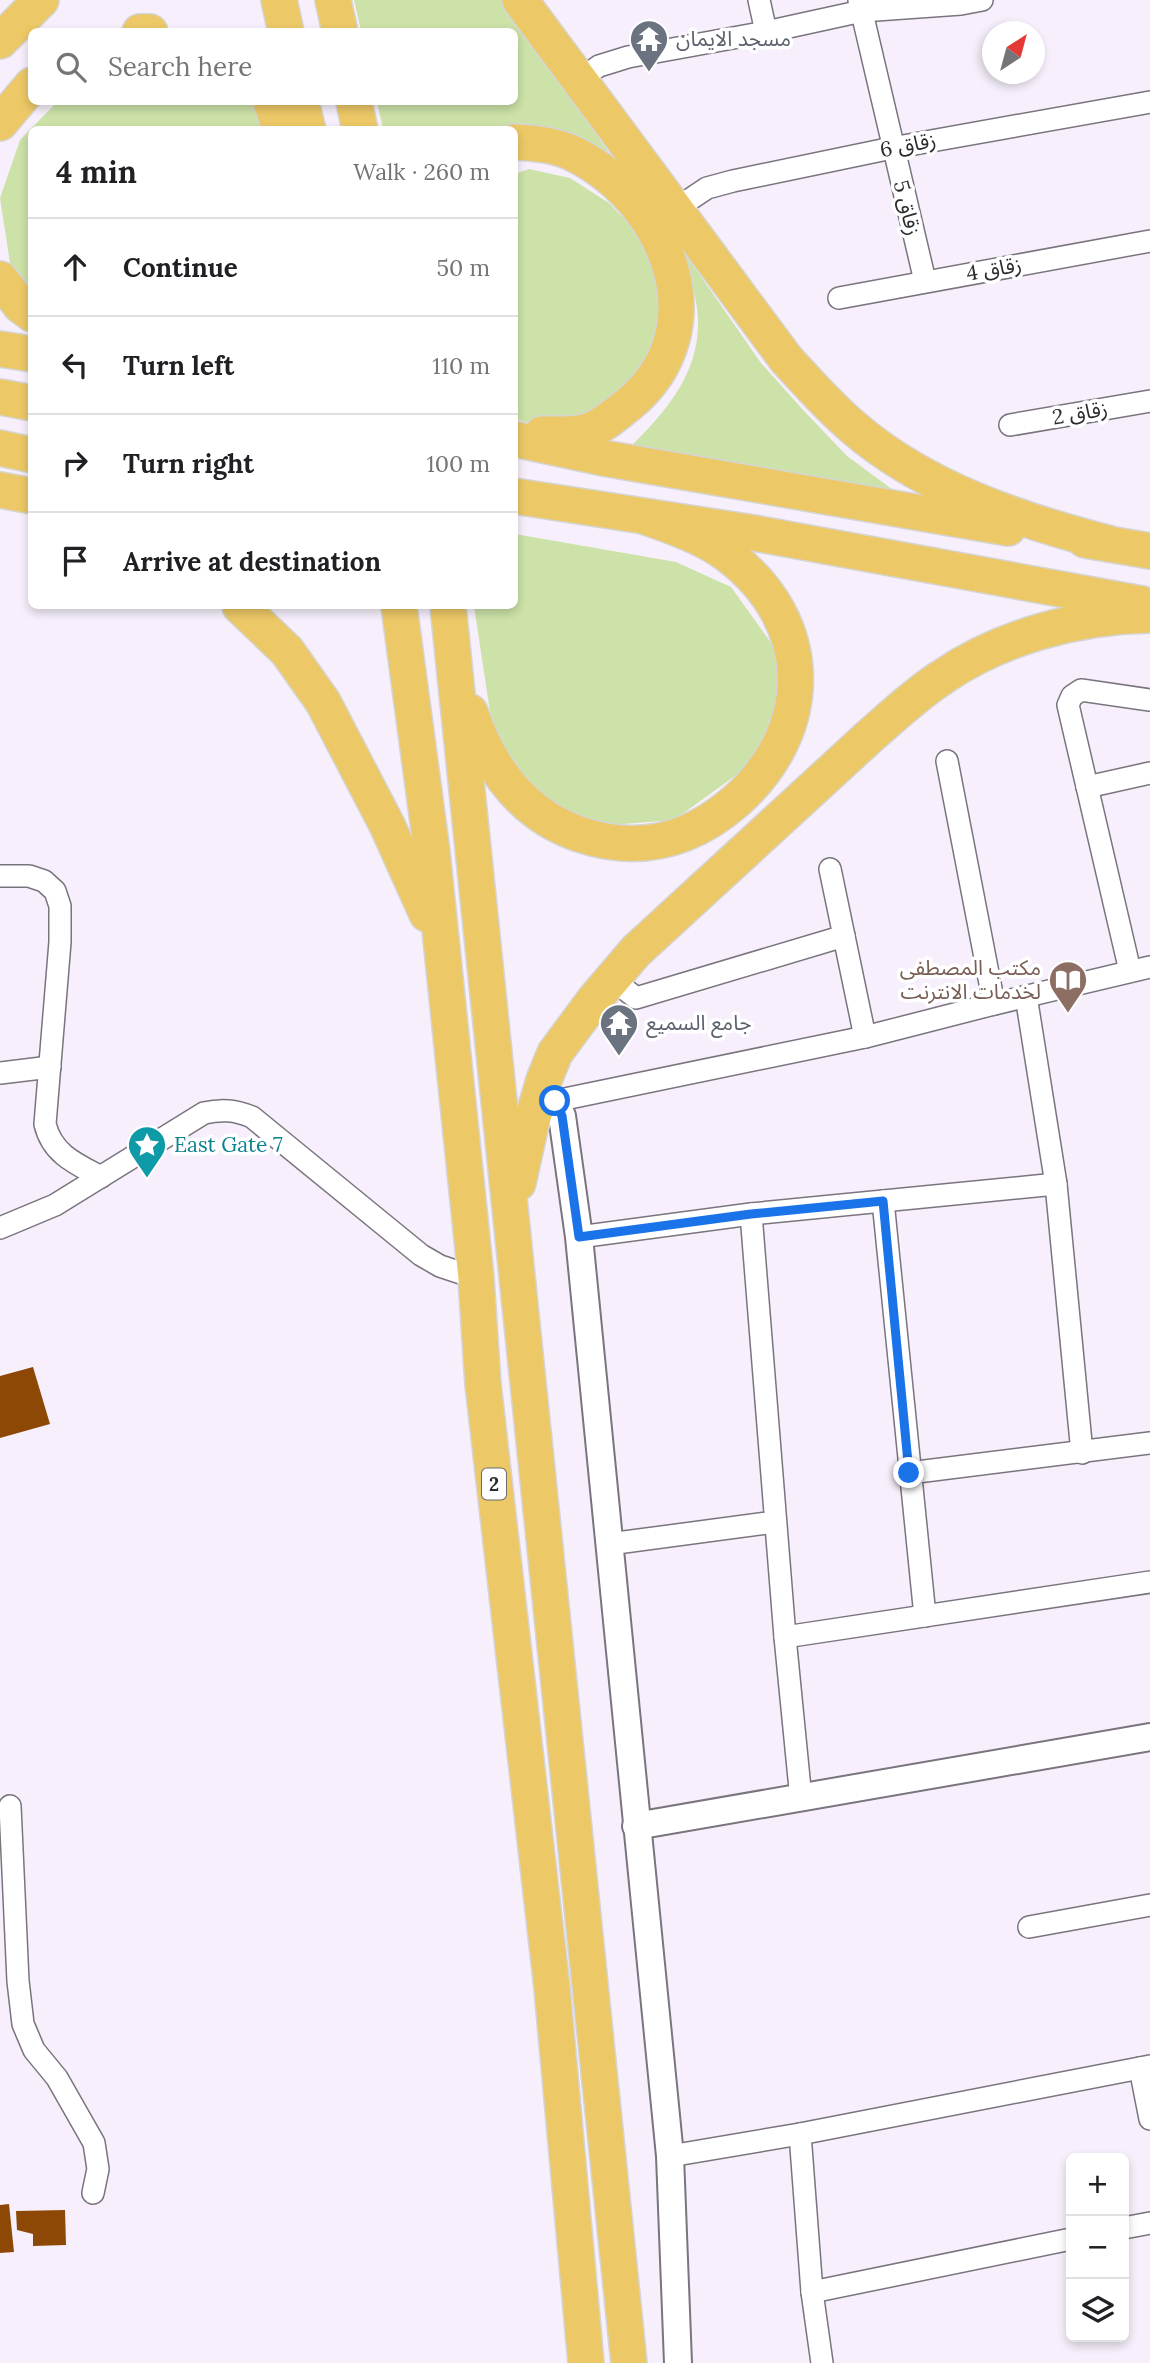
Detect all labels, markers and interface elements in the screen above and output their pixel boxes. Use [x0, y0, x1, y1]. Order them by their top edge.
temple icon: مسجد الايمان [628, 18, 670, 73]
north arrow [982, 21, 1045, 84]
place label: مسجد الايمان [676, 25, 791, 52]
search box [28, 28, 518, 105]
icon: search [52, 48, 90, 86]
text: Search here [108, 50, 252, 83]
street label: زقاق 6 [878, 126, 938, 163]
text: 4 min [56, 153, 137, 191]
text: Walk · 260 m [353, 157, 490, 186]
street label: زقاق 5 [888, 178, 927, 238]
icon: ahead [56, 248, 94, 286]
street label: زقاق 4 [964, 250, 1024, 287]
text: Continue [123, 251, 238, 284]
text: 50 m [437, 253, 490, 282]
icon: left [56, 346, 94, 384]
text: Turn left [123, 349, 234, 382]
text: 110 m [432, 351, 490, 380]
street label: زقاق 2 [1050, 394, 1110, 431]
icon: right [56, 444, 94, 482]
text: Turn right [123, 447, 254, 480]
text: 100 m [426, 449, 490, 478]
icon: arrive [56, 542, 94, 580]
text: Arrive at destination [123, 545, 381, 578]
place label: مكتب المصطفى لخدمات الانترنت [900, 954, 1041, 1005]
library icon: مكتب المصطفى لخدمات الانترنت [1047, 959, 1089, 1014]
temple icon: جامع السميع [598, 1002, 640, 1057]
place label: جامع السميع [646, 1009, 752, 1038]
route start [539, 1085, 570, 1116]
place icon: East Gate 7 [126, 1124, 168, 1179]
place label: East Gate 7 [174, 1131, 283, 1158]
route end [893, 1457, 924, 1488]
road number: 2 [482, 1468, 506, 1500]
map controls [1066, 2153, 1129, 2342]
button: + [1066, 2153, 1129, 2216]
button: − [1066, 2216, 1129, 2279]
button: layers [1066, 2279, 1129, 2342]

